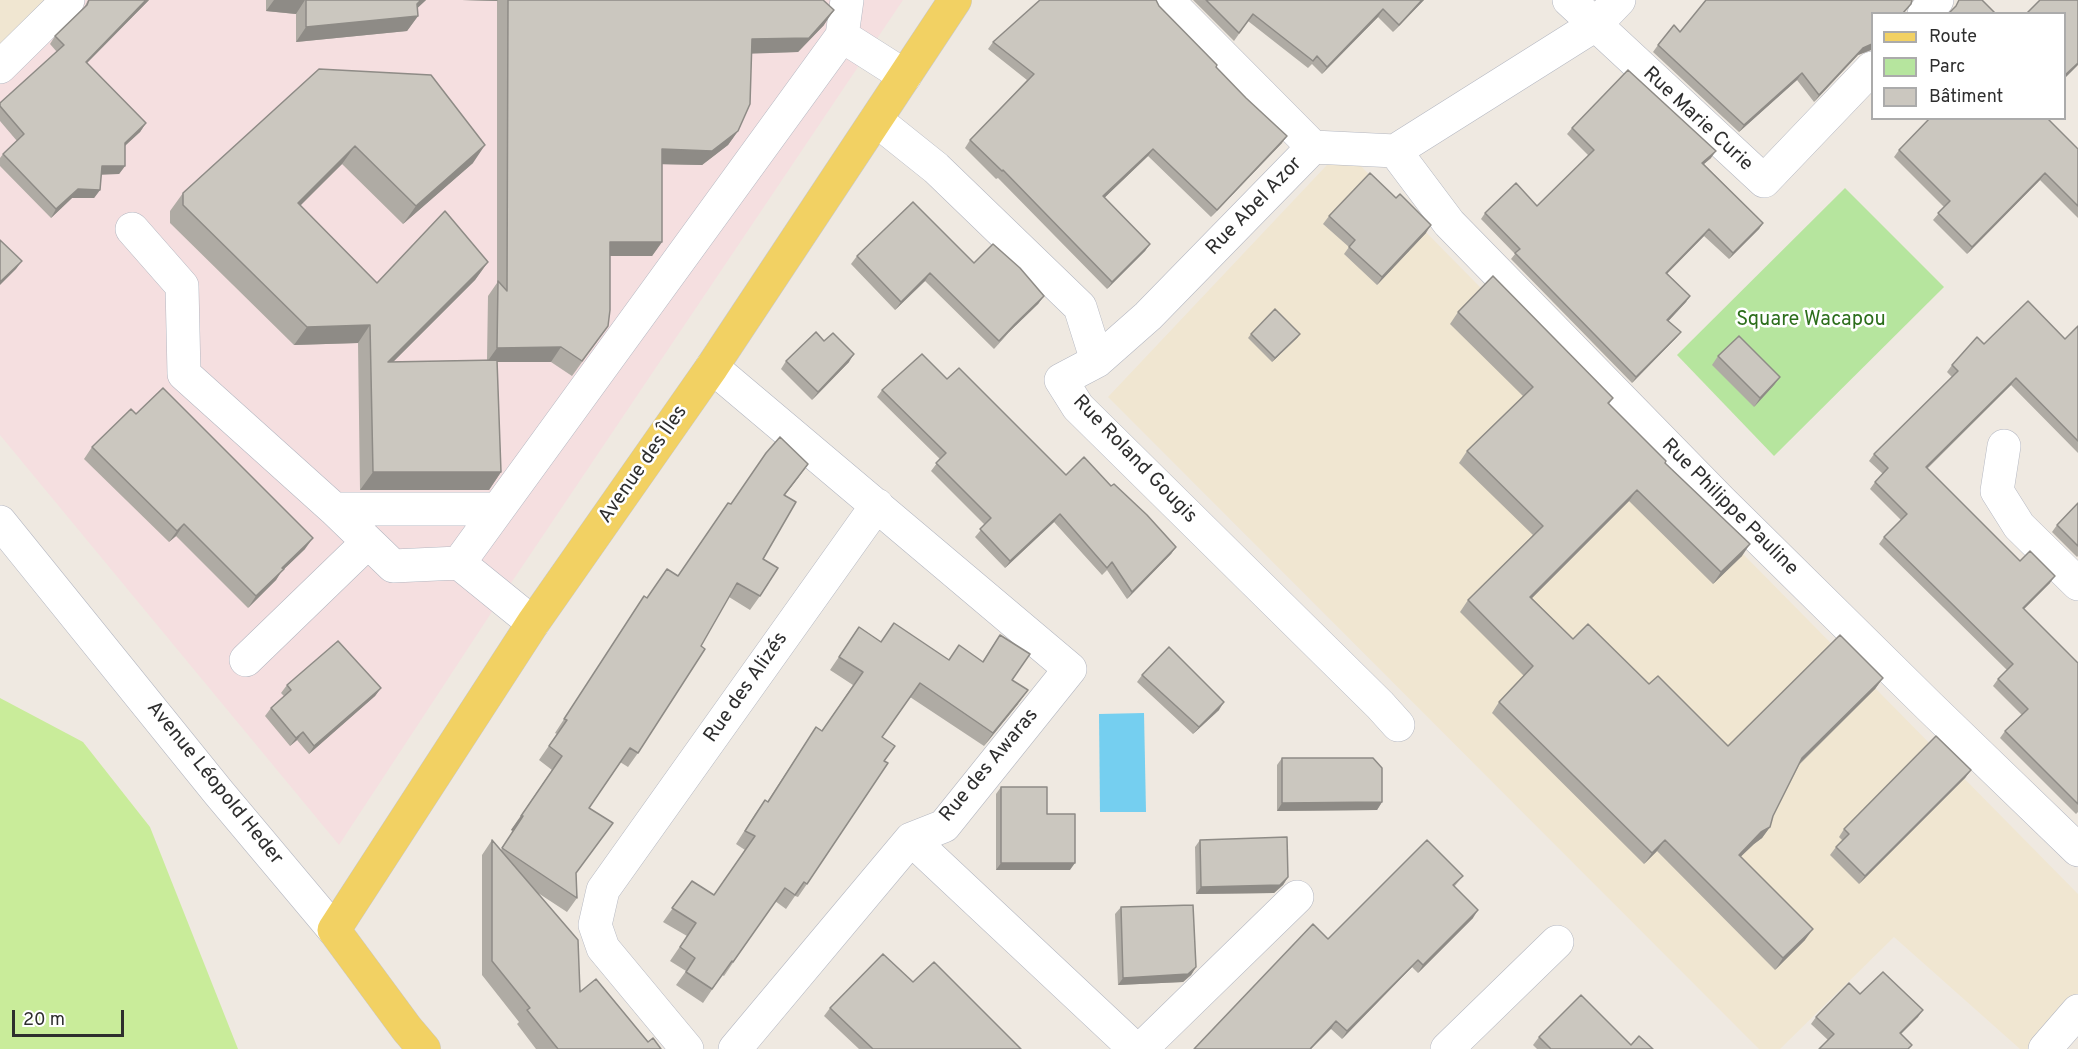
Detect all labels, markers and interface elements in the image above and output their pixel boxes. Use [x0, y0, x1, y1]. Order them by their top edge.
legend [1871, 12, 2066, 120]
text: Route [1929, 26, 1977, 49]
text: Parc [1929, 56, 1965, 79]
street label: Rue Marie Curie [1637, 63, 1757, 177]
text: Bâtiment [1929, 86, 2003, 109]
street label: Rue Abel Azor [1202, 153, 1308, 261]
park label: Square Wacapou [1736, 309, 1886, 333]
street label: Rue Roland Gougis [1067, 391, 1201, 529]
street label: Avenue des Îles [595, 401, 693, 529]
street label: Rue Philippe Pauline [1656, 435, 1802, 581]
street label: Rue des Alizés [700, 628, 794, 748]
street label: Avenue Léopold Heder [141, 697, 287, 871]
street label: Rue des Awaras [936, 704, 1044, 828]
scale bar [15, 998, 128, 1036]
text: 20 m [23, 1009, 65, 1032]

